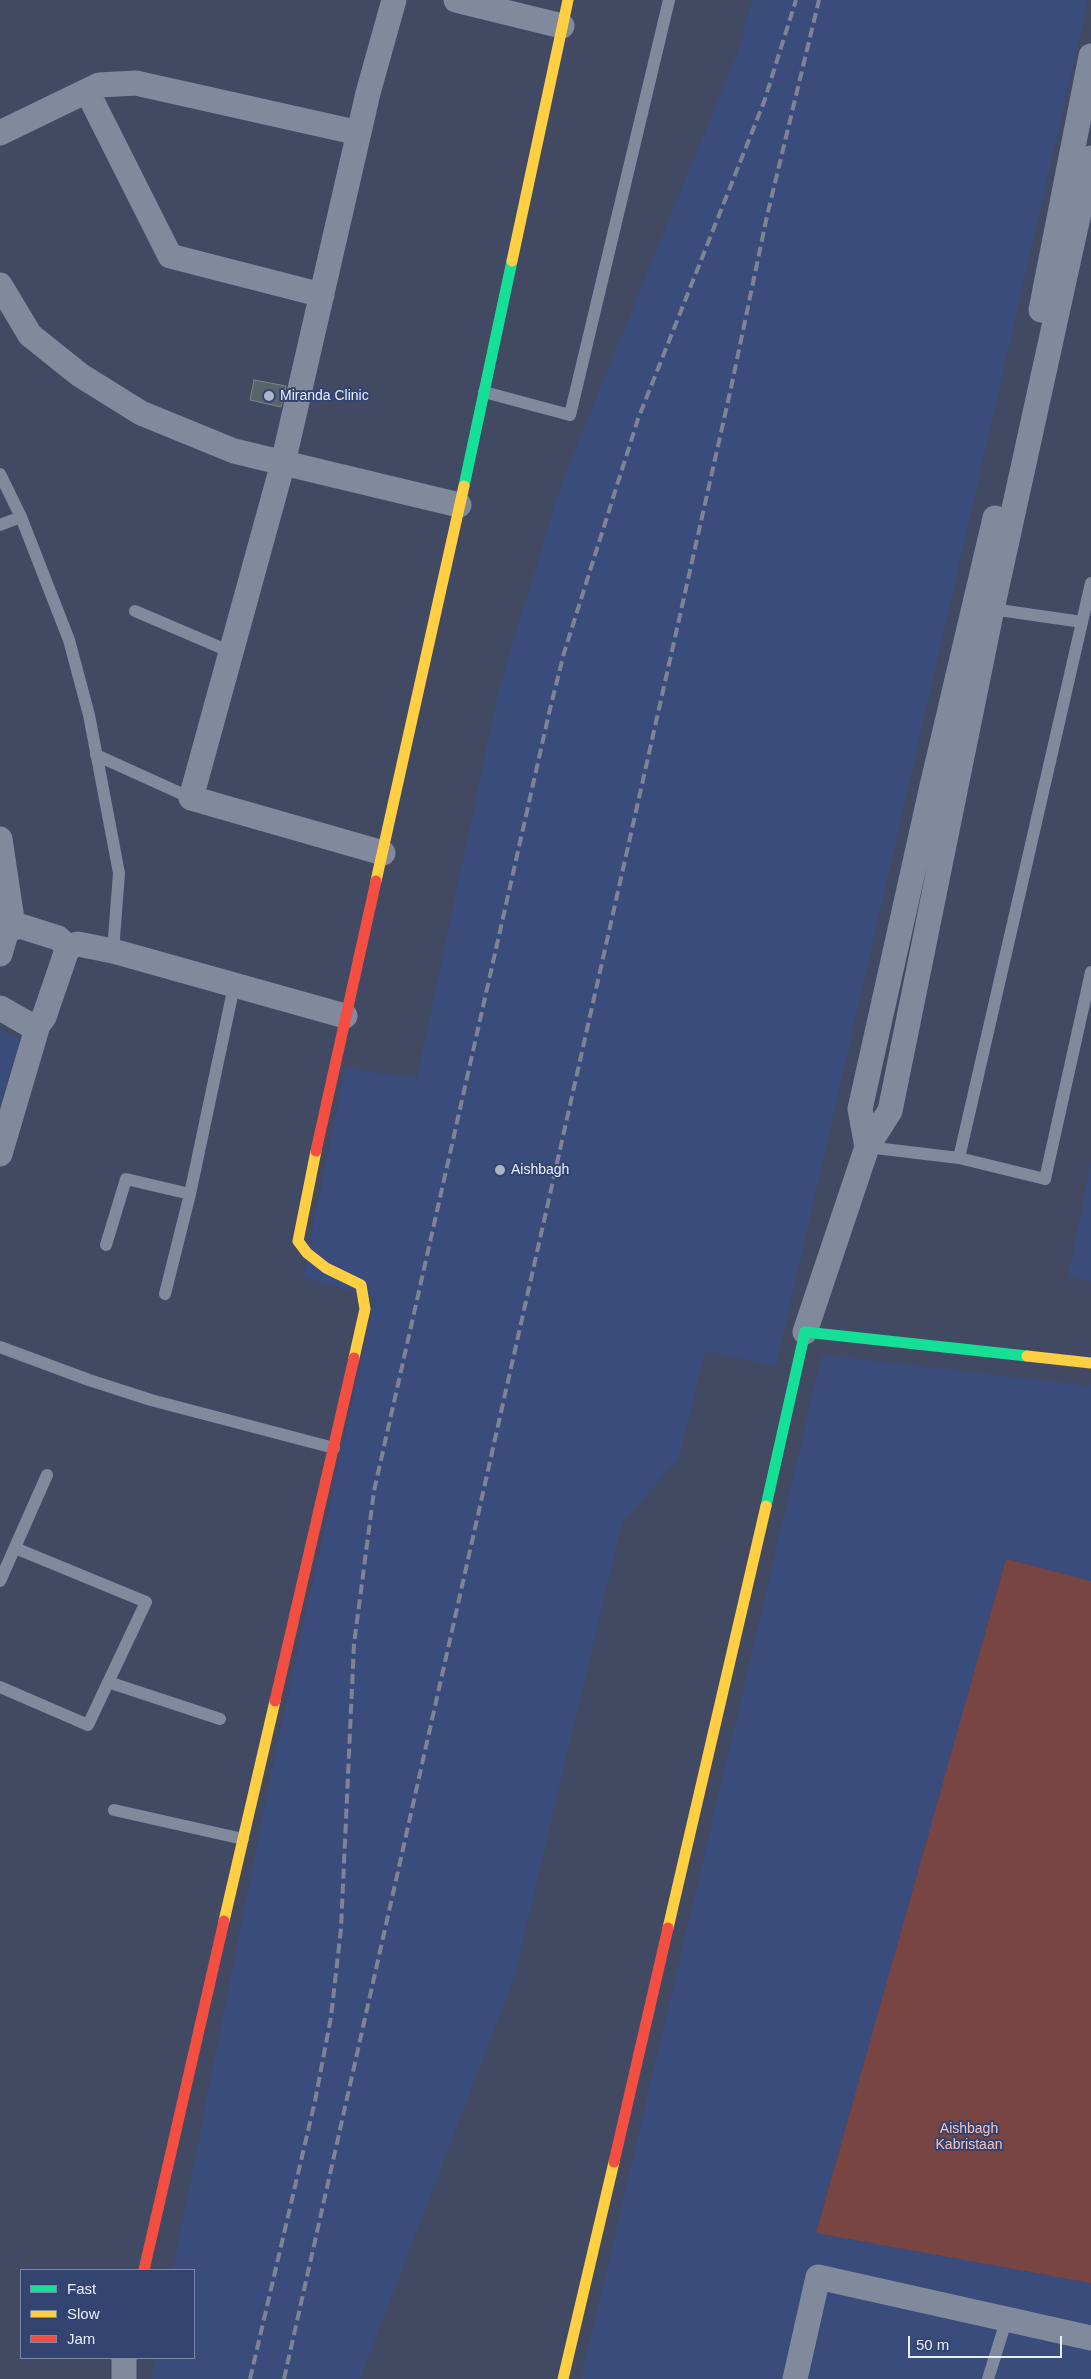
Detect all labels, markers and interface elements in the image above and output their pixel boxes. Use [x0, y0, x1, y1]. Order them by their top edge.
place label: Miranda Clinic [280, 388, 369, 404]
marker: Miranda Clinic [262, 389, 276, 403]
place label: Aishbagh [511, 1162, 569, 1178]
marker: Aishbagh [493, 1163, 507, 1177]
park label: Aishbagh Kabristaan [936, 2121, 1002, 2154]
legend [20, 2269, 195, 2359]
text: Fast [67, 2280, 96, 2297]
text: Slow [67, 2305, 100, 2322]
scale bar [911, 2326, 1065, 2358]
text: Jam [67, 2330, 95, 2347]
text: 50 m [916, 2336, 949, 2353]

